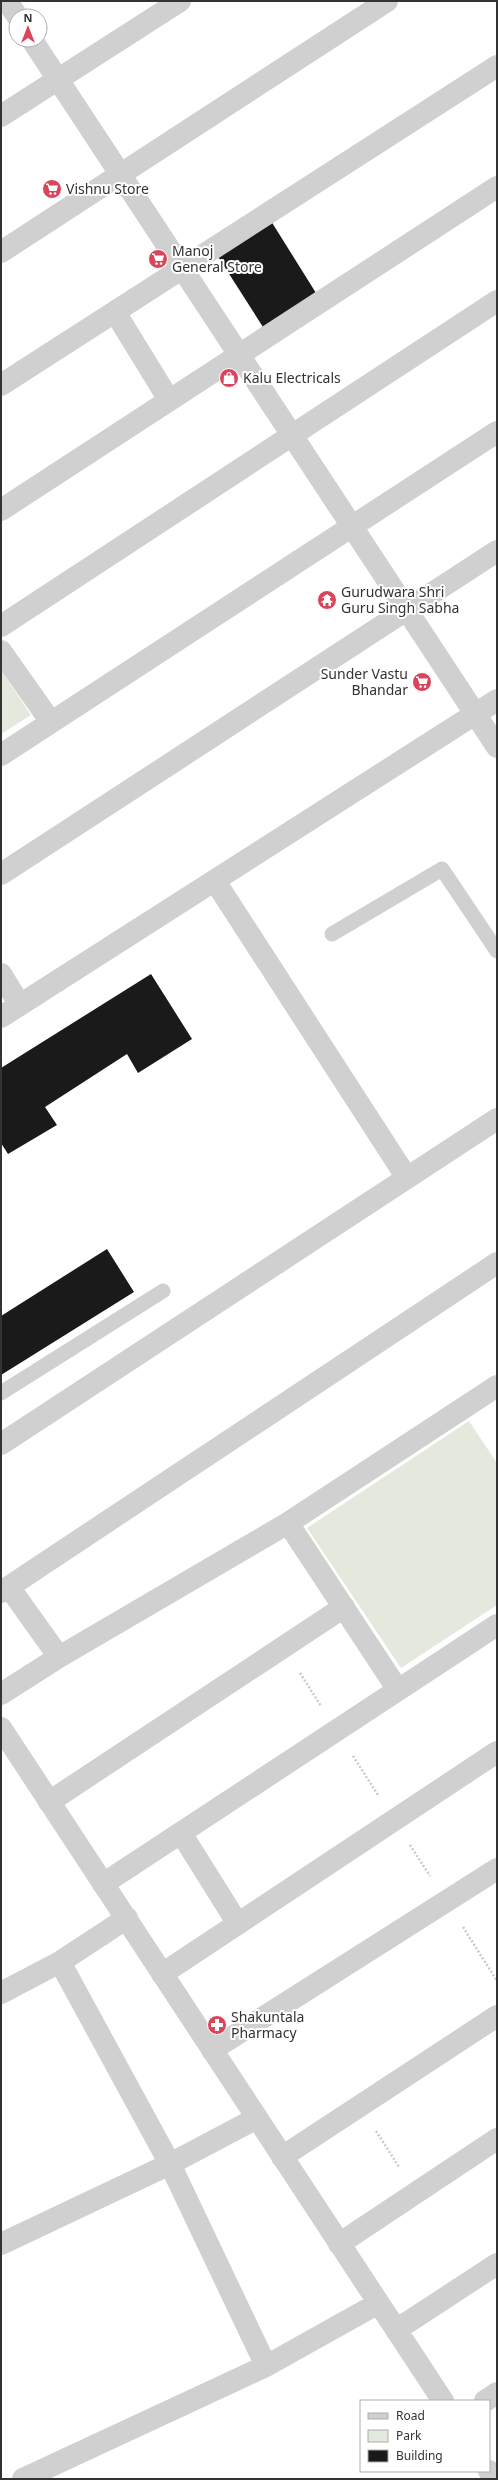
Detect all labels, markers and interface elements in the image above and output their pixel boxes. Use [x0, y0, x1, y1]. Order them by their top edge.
north arrow [8, 8, 48, 48]
text: N [24, 10, 32, 25]
supermarket icon: Vishnu Store [41, 178, 63, 200]
place label: Vishnu Store [66, 179, 149, 198]
place label: Manoj General Store [172, 241, 262, 276]
supermarket icon: Manoj General Store [147, 248, 169, 270]
shop icon: Kalu Electricals [218, 367, 240, 389]
place label: Kalu Electricals [243, 368, 341, 387]
place label: Gurudwara Shri Guru Singh Sabha [341, 582, 459, 617]
temple icon: Gurudwara Shri Guru Singh Sabha [316, 589, 338, 611]
place label: Sunder Vastu Bhandar [321, 664, 408, 699]
supermarket icon: Sunder Vastu Bhandar [411, 671, 433, 693]
place label: Shakuntala Pharmacy [231, 2007, 304, 2042]
pharmacy icon: Shakuntala Pharmacy [206, 2014, 228, 2036]
legend [360, 2400, 490, 2472]
text: Road [396, 2407, 425, 2424]
text: Park [396, 2427, 422, 2444]
text: Building [396, 2447, 443, 2464]

